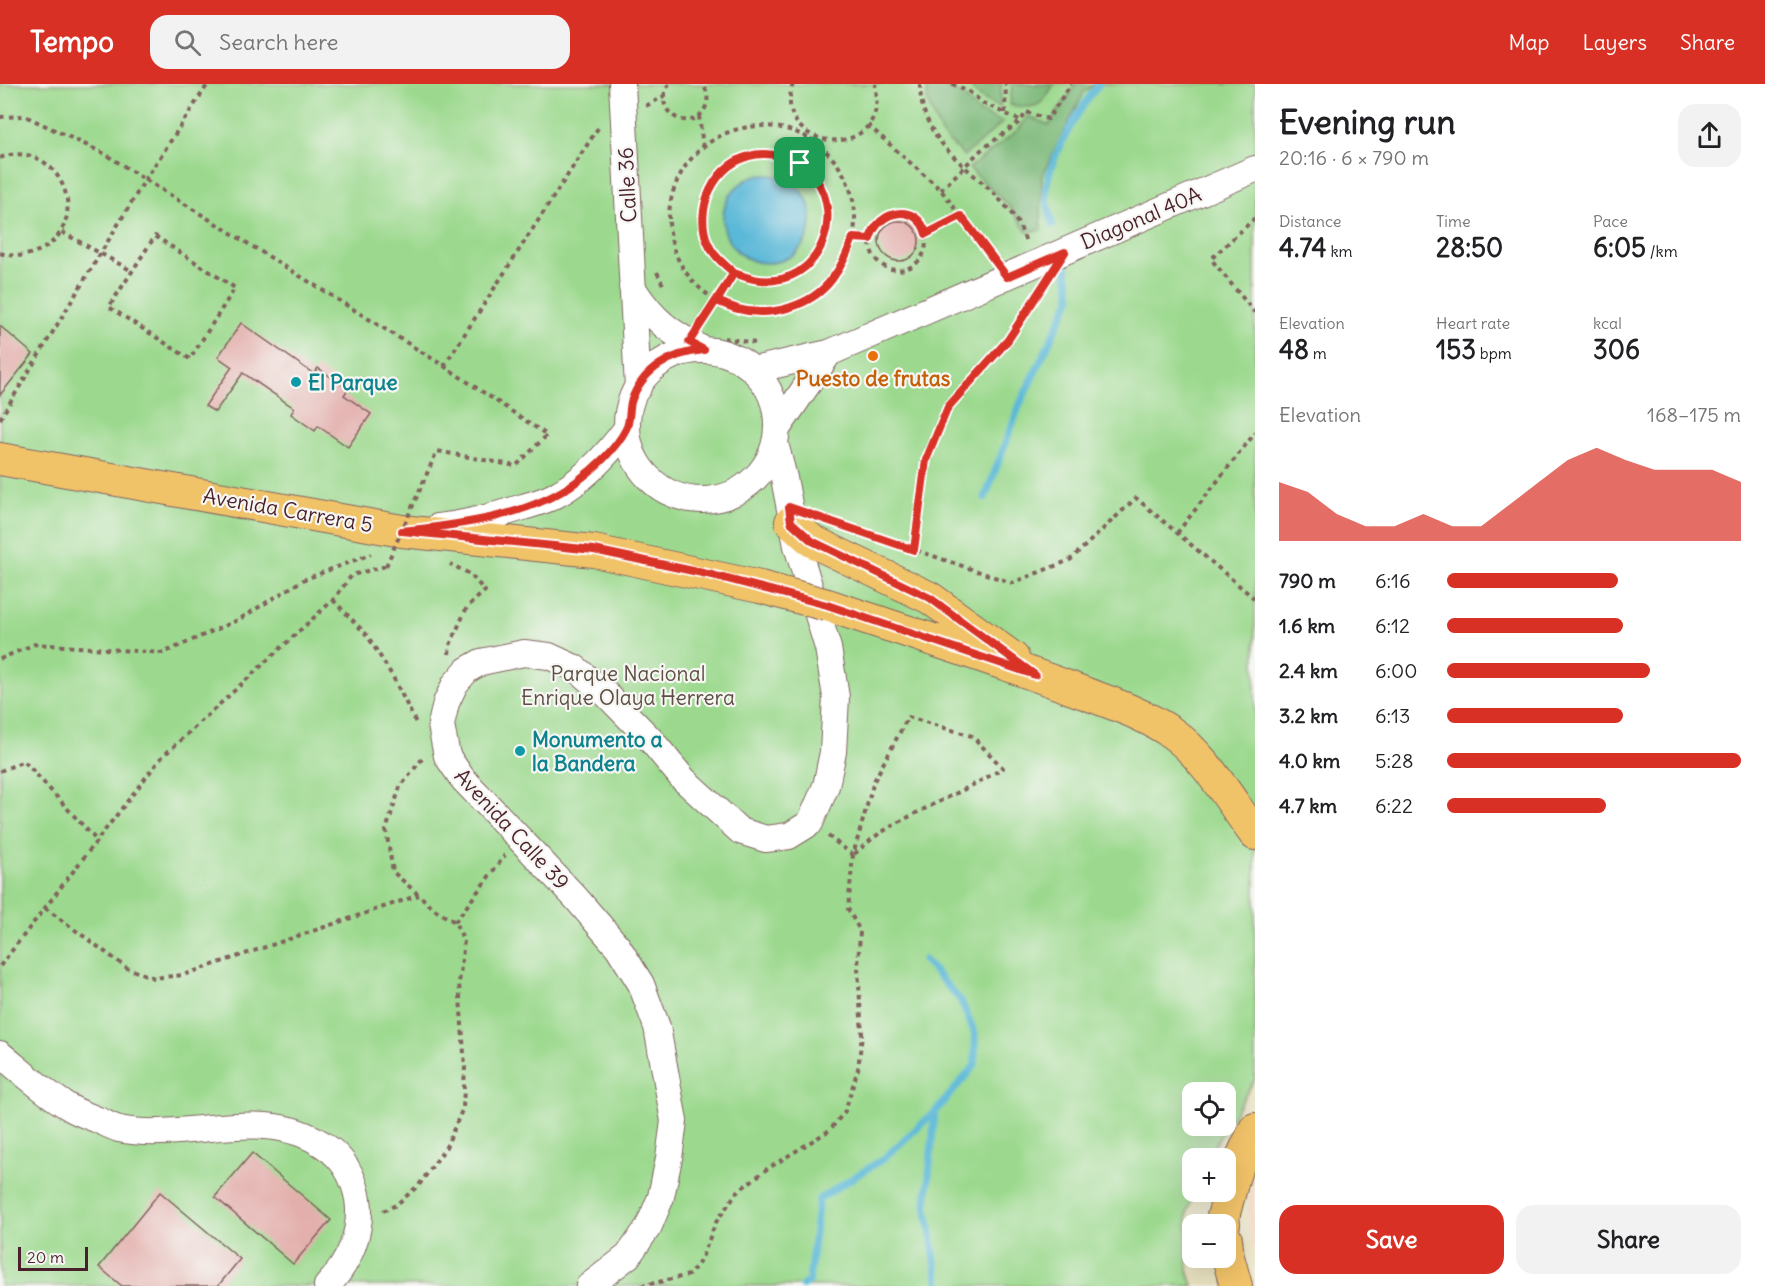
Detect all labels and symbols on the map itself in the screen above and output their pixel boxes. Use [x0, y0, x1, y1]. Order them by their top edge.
pin [774, 137, 825, 188]
street label: Calle 36 [612, 147, 642, 223]
street label: Diagonal 40A [1077, 181, 1205, 255]
marker: Puesto de frutas [866, 349, 880, 363]
place label: Puesto de frutas [796, 365, 951, 392]
place label: El Parque [308, 369, 398, 396]
marker: El Parque [289, 375, 303, 389]
street label: Avenida Carrera 5 [201, 482, 375, 538]
park label: Parque Nacional Enrique Olaya Herrera [521, 660, 735, 711]
place label: Monumento a la Bandera [532, 726, 663, 777]
marker: Monumento a la Bandera [513, 744, 527, 758]
street label: Avenida Calle 39 [449, 763, 575, 895]
scale bar [18, 1244, 88, 1272]

